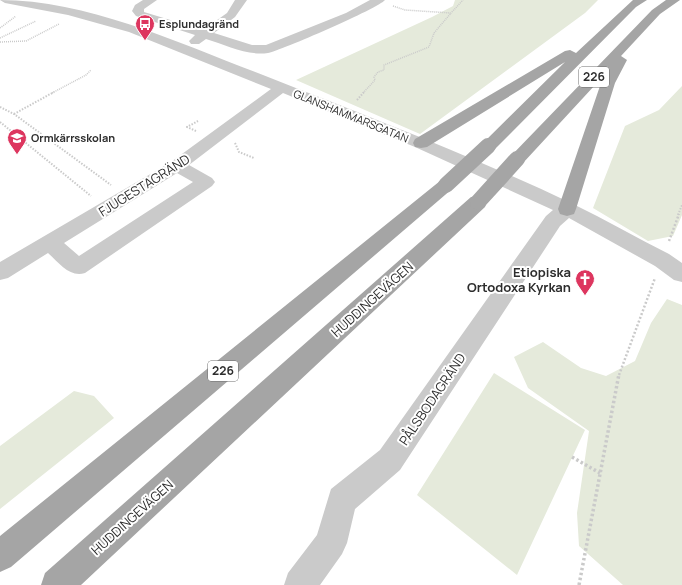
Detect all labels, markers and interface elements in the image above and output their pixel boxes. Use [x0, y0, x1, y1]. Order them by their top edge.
bus stop icon: Esplundagränd [134, 13, 156, 41]
place label: Esplundagränd [159, 16, 239, 31]
road number: 226 [579, 67, 609, 87]
street label: GLANSHAMMARSGATAN [291, 86, 411, 146]
school or university icon: Ormkärrsskolan [6, 127, 28, 155]
place label: Ormkärrsskolan [31, 130, 115, 145]
street label: FJUGESTAGRÄND [95, 150, 193, 220]
street label: HUDDINGEVÄGEN [327, 257, 417, 341]
place label: Etiopiska Ortodoxa Kyrkan [467, 263, 571, 296]
church icon: Etiopiska Ortodoxa Kyrkan [574, 268, 596, 296]
street label: PÅLSBODAGRÄND [395, 349, 470, 448]
road number: 226 [208, 361, 238, 381]
street label: HUDDINGEVÄGEN [87, 475, 177, 559]

